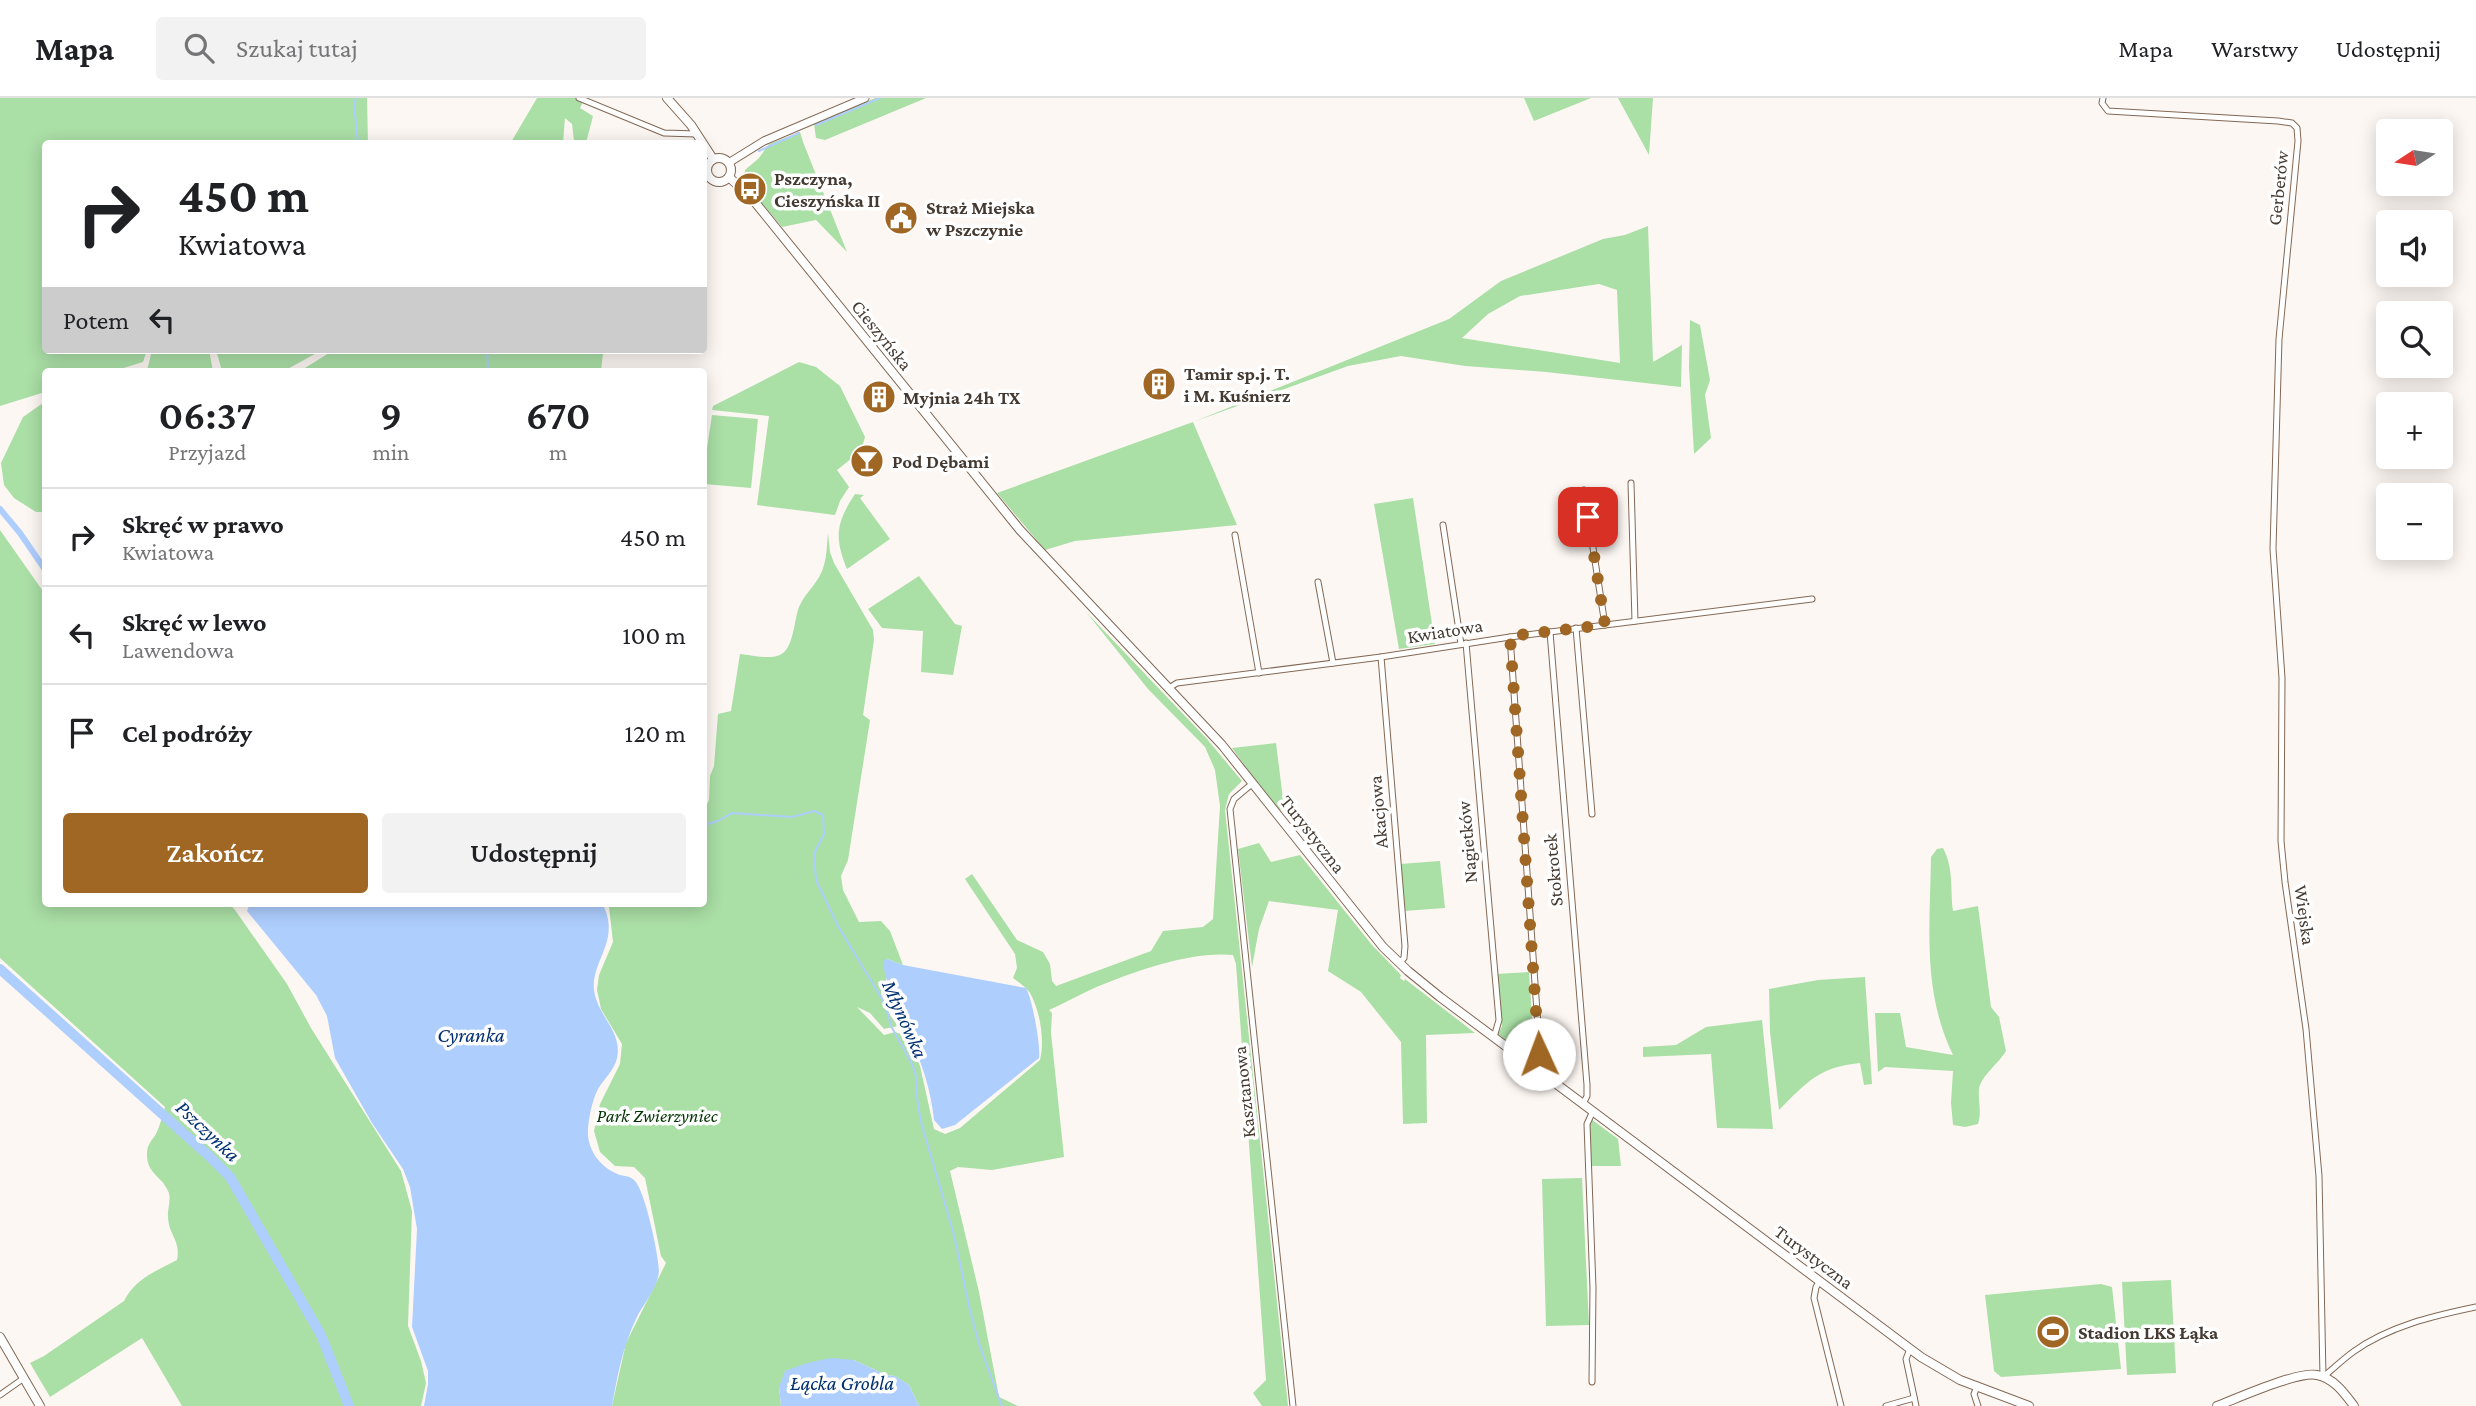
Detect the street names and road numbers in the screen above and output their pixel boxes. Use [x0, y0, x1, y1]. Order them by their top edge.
street label: Gerberów [2264, 150, 2292, 226]
street label: Cieszyńska [847, 296, 917, 374]
street label: Kwiatowa [1406, 615, 1484, 647]
street label: Akacjowa [1364, 774, 1393, 849]
street label: Turystyczna [1276, 791, 1350, 877]
street label: Nagietków [1453, 800, 1481, 884]
street label: Stokrotek [1539, 832, 1567, 907]
street label: Wiejska [2289, 884, 2320, 947]
street label: Kasztanowa [1229, 1045, 1259, 1139]
street label: Turystyczna [1771, 1221, 1858, 1293]

